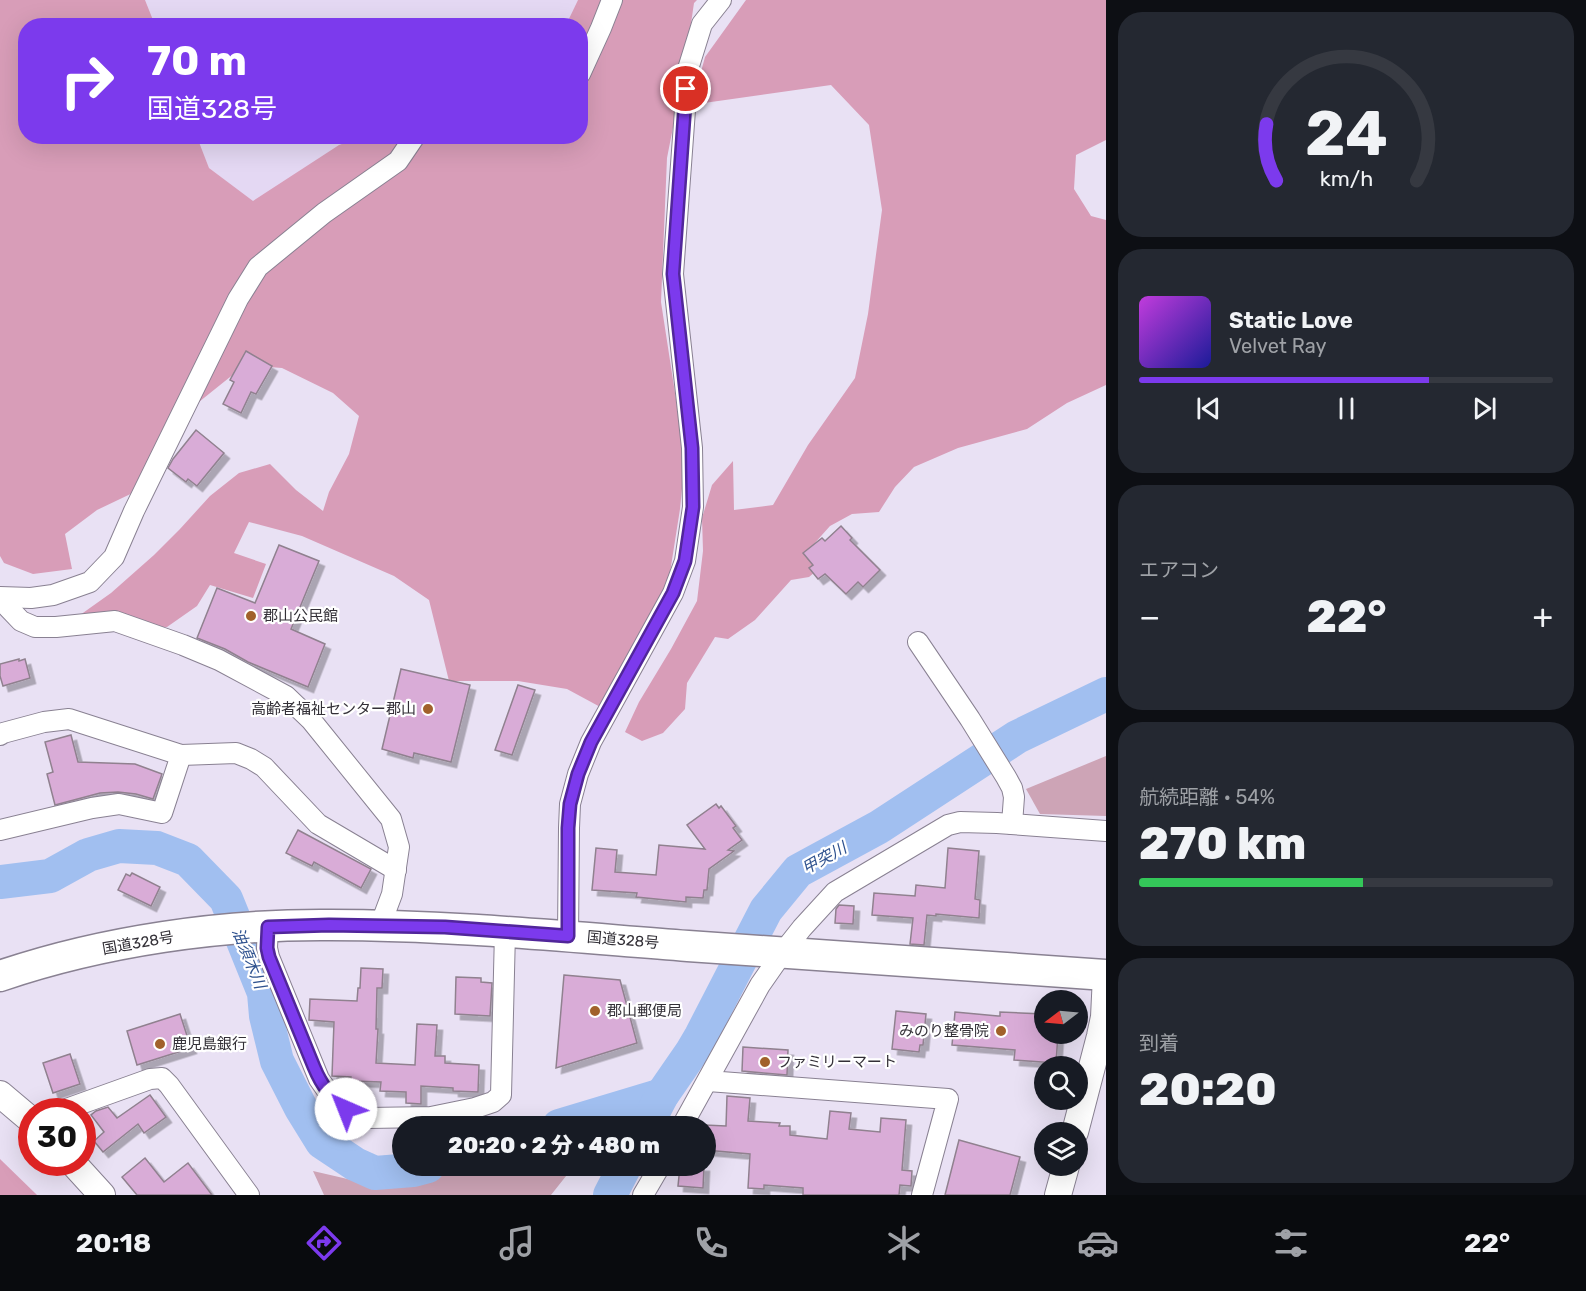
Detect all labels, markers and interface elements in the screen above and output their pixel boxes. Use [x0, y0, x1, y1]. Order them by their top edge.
text: 70 m [147, 36, 247, 86]
icon: right [48, 42, 126, 120]
pin [660, 63, 711, 114]
icon: arrive [669, 72, 702, 105]
text: 国道328号 [147, 93, 277, 125]
text: 24 [1305, 97, 1387, 171]
text: km/h [1319, 167, 1373, 192]
text: Static Love [1229, 307, 1353, 334]
text: Velvet Ray [1229, 334, 1327, 358]
icon: previous [1192, 392, 1225, 425]
icon: pause [1330, 392, 1363, 425]
icon: next [1468, 392, 1501, 425]
text: エアコン [1139, 558, 1219, 582]
text: 22° [1307, 590, 1386, 643]
text: − [1139, 597, 1160, 636]
text: + [1532, 597, 1553, 636]
place label: 郡山公民館 [263, 607, 338, 625]
marker: 郡山公民館 [244, 609, 258, 623]
place label: 高齢者福祉センター郡山 [251, 700, 416, 718]
marker: 高齢者福祉センター郡山 [421, 702, 435, 716]
text: 航続距離 · 54% [1139, 785, 1275, 809]
text: 270 km [1139, 817, 1306, 870]
water label: 甲突川 [798, 837, 851, 878]
water label: 油須木川 [228, 925, 271, 993]
street label: 国道328号 [101, 928, 175, 958]
street label: 国道328号 [586, 928, 660, 952]
north arrow [1034, 990, 1088, 1044]
map controls [1034, 990, 1088, 1176]
place label: 郡山郵便局 [607, 1002, 682, 1020]
marker: 郡山郵便局 [588, 1004, 602, 1018]
place label: みのり整骨院 [899, 1022, 989, 1040]
marker: みのり整骨院 [994, 1024, 1008, 1038]
text: 到着 [1139, 1031, 1179, 1055]
place label: 鹿児島銀行 [172, 1035, 247, 1053]
marker: 鹿児島銀行 [153, 1037, 167, 1051]
place label: ファミリーマート [777, 1053, 897, 1071]
marker: ファミリーマート [758, 1055, 772, 1069]
button: search [1034, 1056, 1088, 1110]
text: 20:20 [1139, 1063, 1277, 1116]
position arrow [314, 1077, 378, 1141]
speed limit sign: 30 [18, 1098, 96, 1176]
button: layers [1034, 1122, 1088, 1176]
text: 20:20 · 2 分 · 480 m [448, 1132, 660, 1159]
icon: directions [303, 1222, 345, 1264]
icon: music [496, 1222, 538, 1264]
icon: phone [690, 1222, 732, 1264]
icon: climate [883, 1222, 925, 1264]
icon: car [1077, 1222, 1119, 1264]
icon: filters [1270, 1222, 1312, 1264]
text: 20:18 [76, 1227, 151, 1259]
text: 22° [1464, 1227, 1510, 1259]

